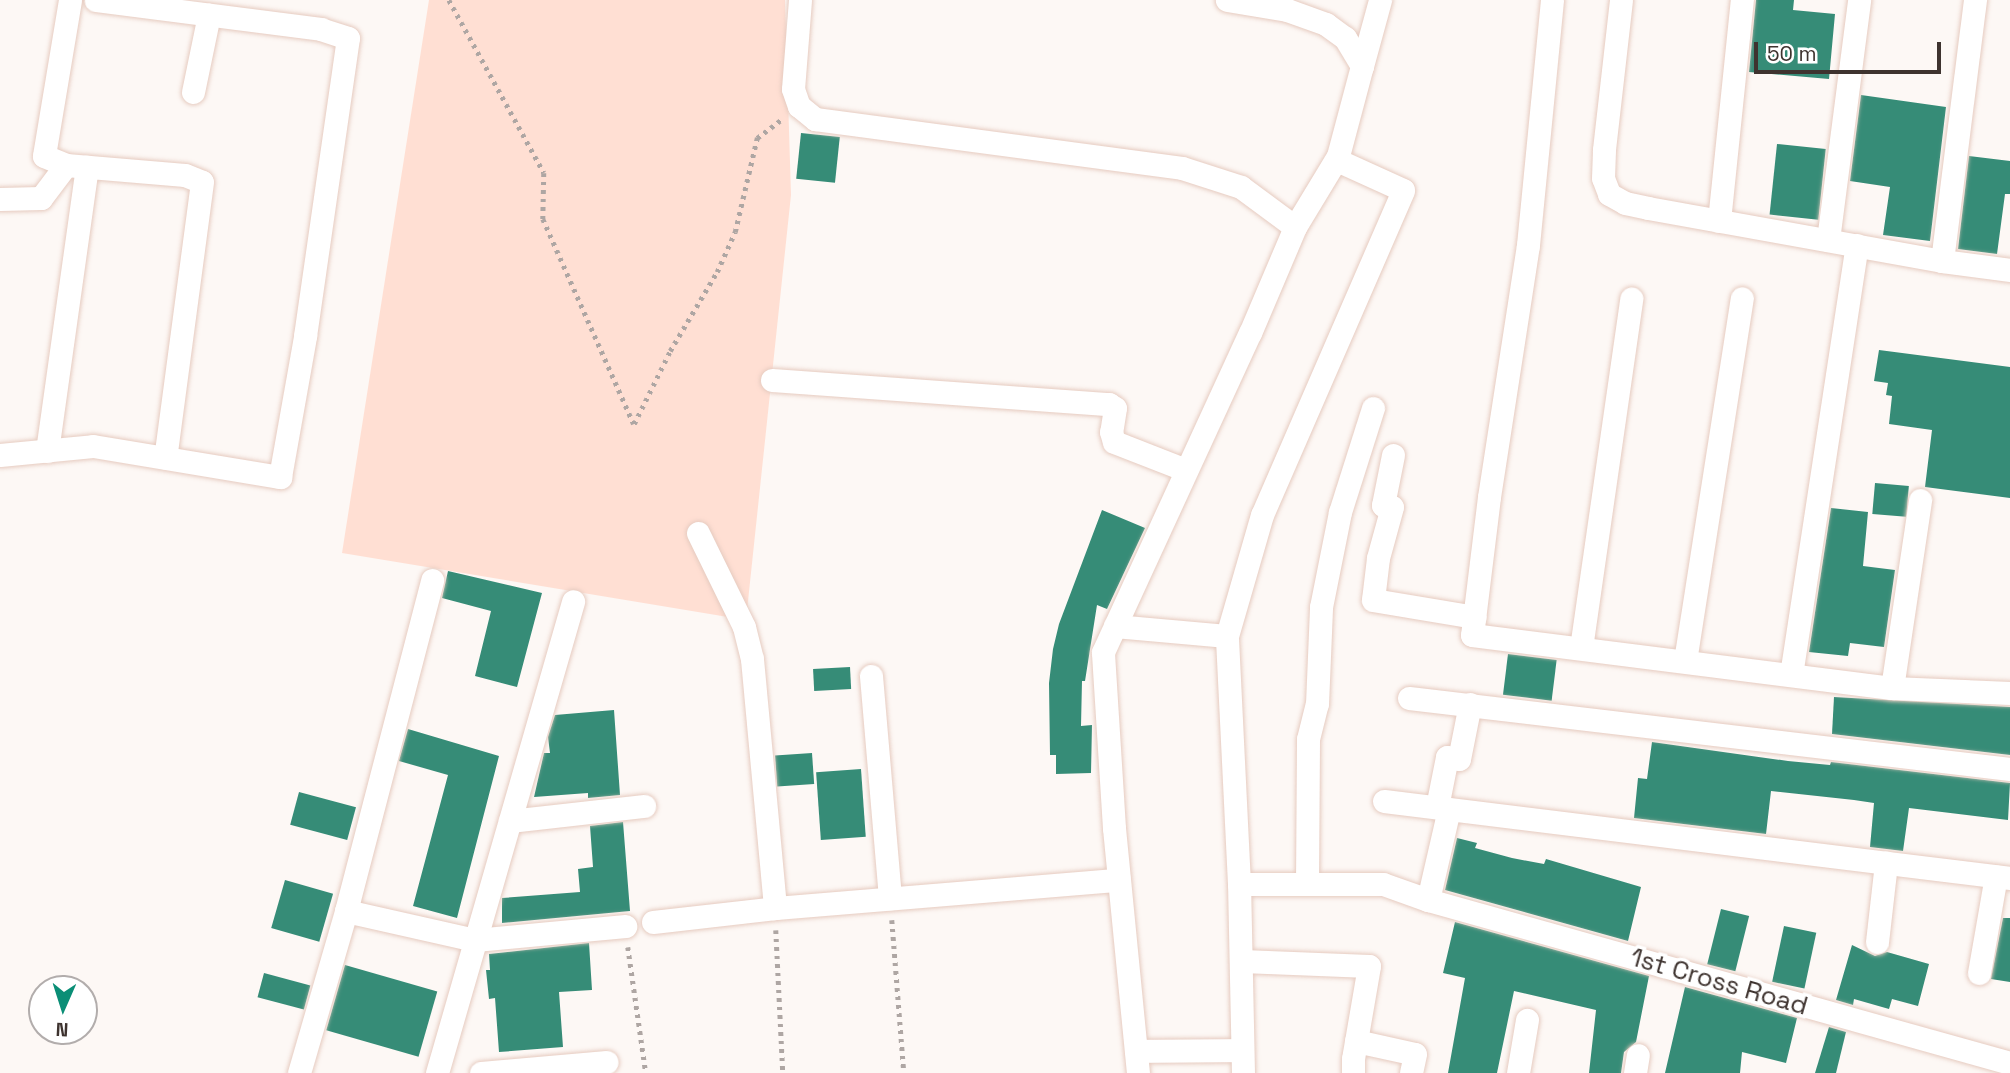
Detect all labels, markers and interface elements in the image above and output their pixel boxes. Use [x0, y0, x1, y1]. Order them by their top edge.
scale bar [1758, 28, 1945, 72]
text: 50 m [1767, 40, 1817, 67]
street label: 1st Cross Road [1627, 942, 1811, 1022]
north arrow [28, 975, 98, 1045]
text: N [55, 1017, 69, 1042]

